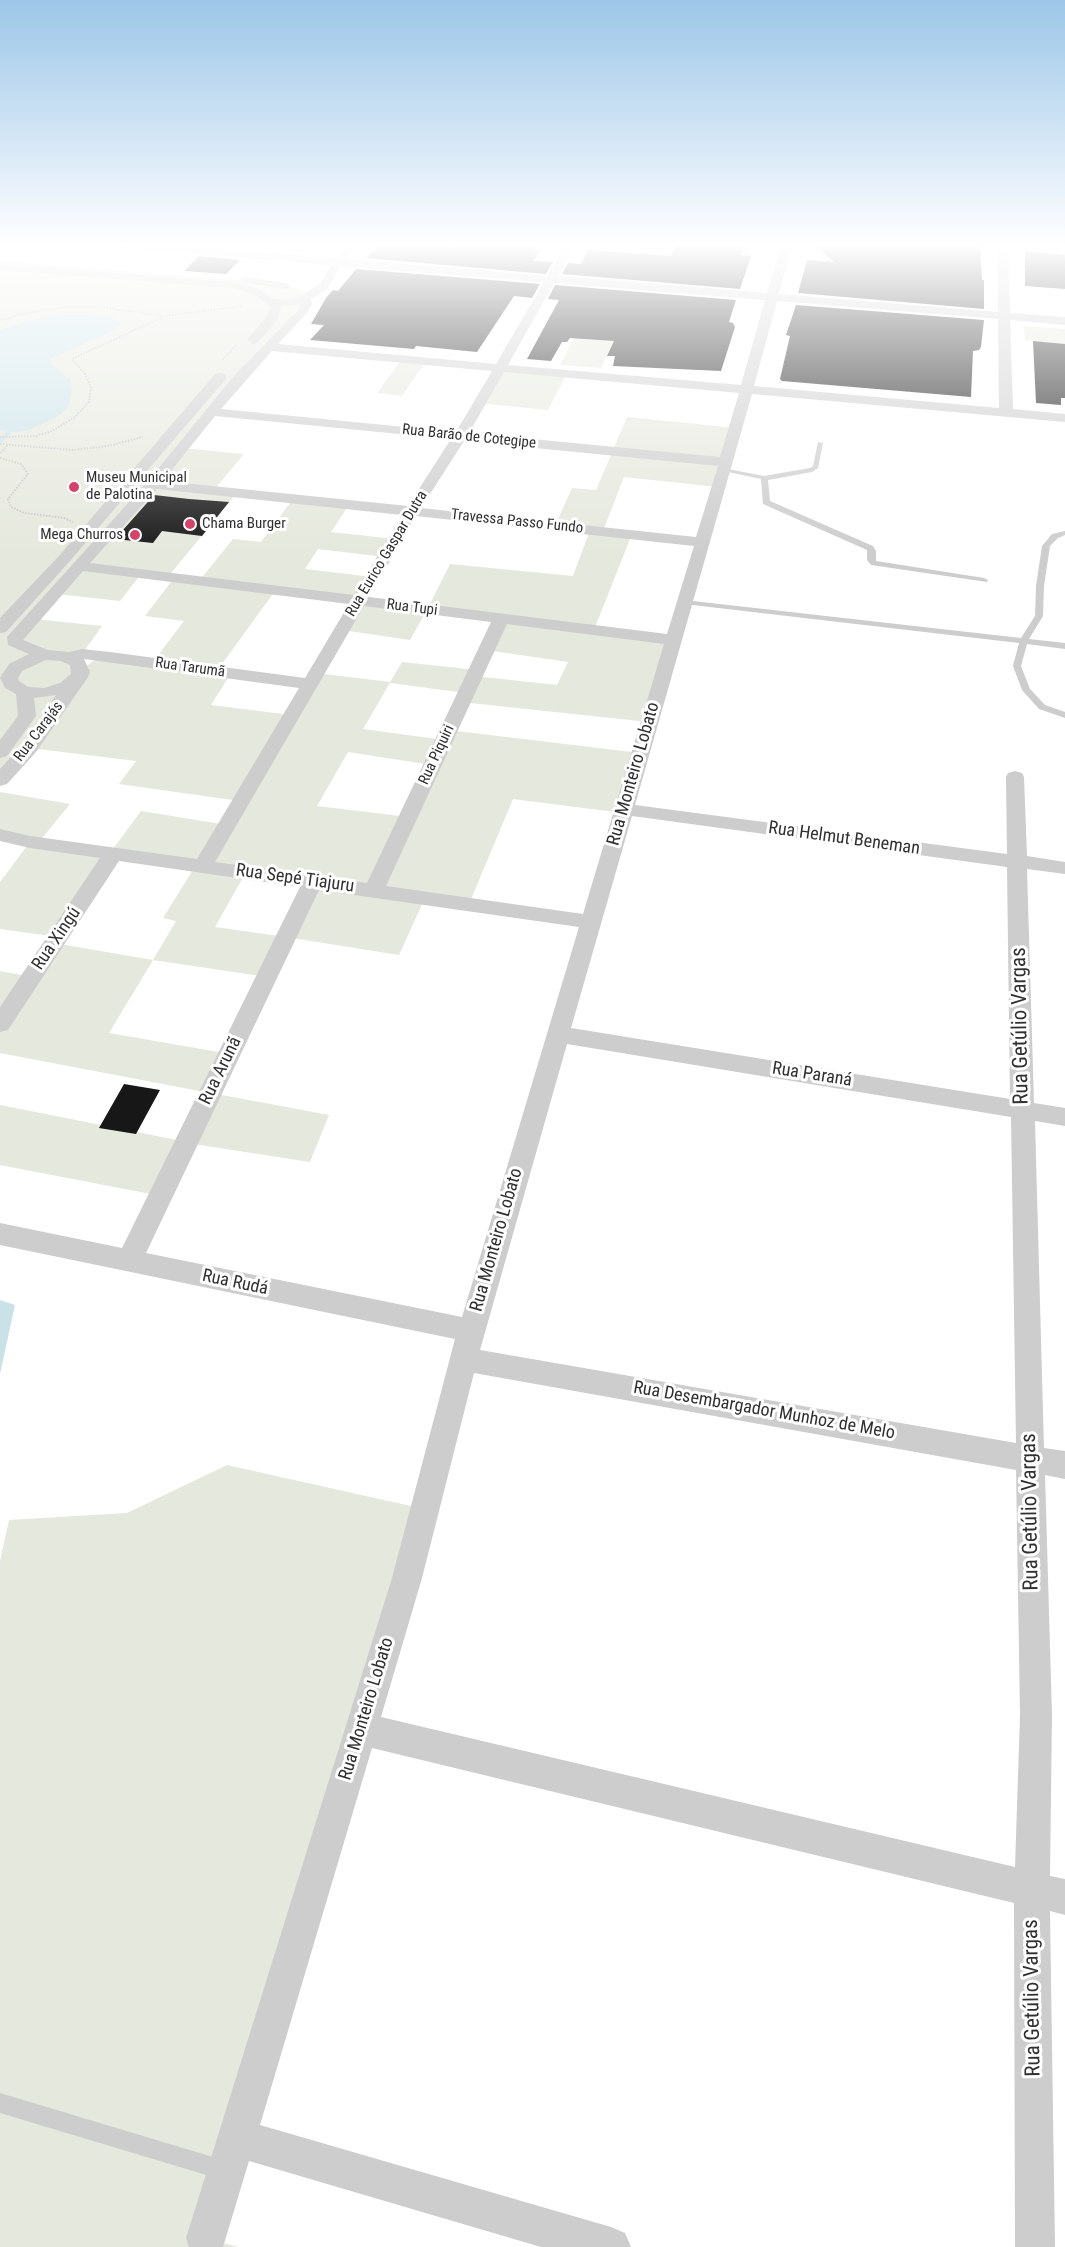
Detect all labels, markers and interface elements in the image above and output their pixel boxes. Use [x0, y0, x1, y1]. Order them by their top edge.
street label: Rua Barão de Cotegipe [401, 421, 537, 453]
place label: Museu Municipal de Palotina [86, 469, 187, 504]
marker: Museu Municipal de Palotina [67, 480, 81, 494]
street label: Rua Eurico Gaspar Dutra [342, 488, 432, 620]
street label: Travessa Passo Fundo [450, 506, 584, 538]
place label: Chama Burger [202, 515, 286, 533]
marker: Chama Burger [183, 517, 197, 531]
place label: Mega Churros [40, 526, 123, 544]
marker: Mega Churros [128, 528, 142, 542]
street label: Rua Tupi [386, 596, 438, 620]
street label: Rua Tarumã [154, 654, 226, 682]
street label: Rua Carajás [11, 698, 67, 766]
street label: Rua Monteiro Lobato [603, 700, 665, 848]
street label: Rua Piquiri [415, 722, 459, 788]
street label: Rua Helmut Beneman [767, 818, 921, 860]
street label: Rua Sepé Tiajuru [234, 860, 356, 898]
street label: Rua Xingú [28, 903, 86, 975]
street label: Rua Getúlio Vargas [1007, 947, 1035, 1105]
street label: Rua Arunã [195, 1033, 247, 1109]
street label: Rua Paraná [771, 1058, 853, 1092]
street label: Rua Monteiro Lobato [466, 1166, 528, 1314]
street label: Rua Rudá [200, 1265, 270, 1301]
street label: Rua Desembargador Munhoz de Melo [632, 1377, 896, 1445]
street label: Rua Getúlio Vargas [1017, 1433, 1045, 1591]
street label: Rua Monteiro Lobato [335, 1635, 399, 1783]
street label: Rua Getúlio Vargas [1019, 1919, 1047, 2077]

